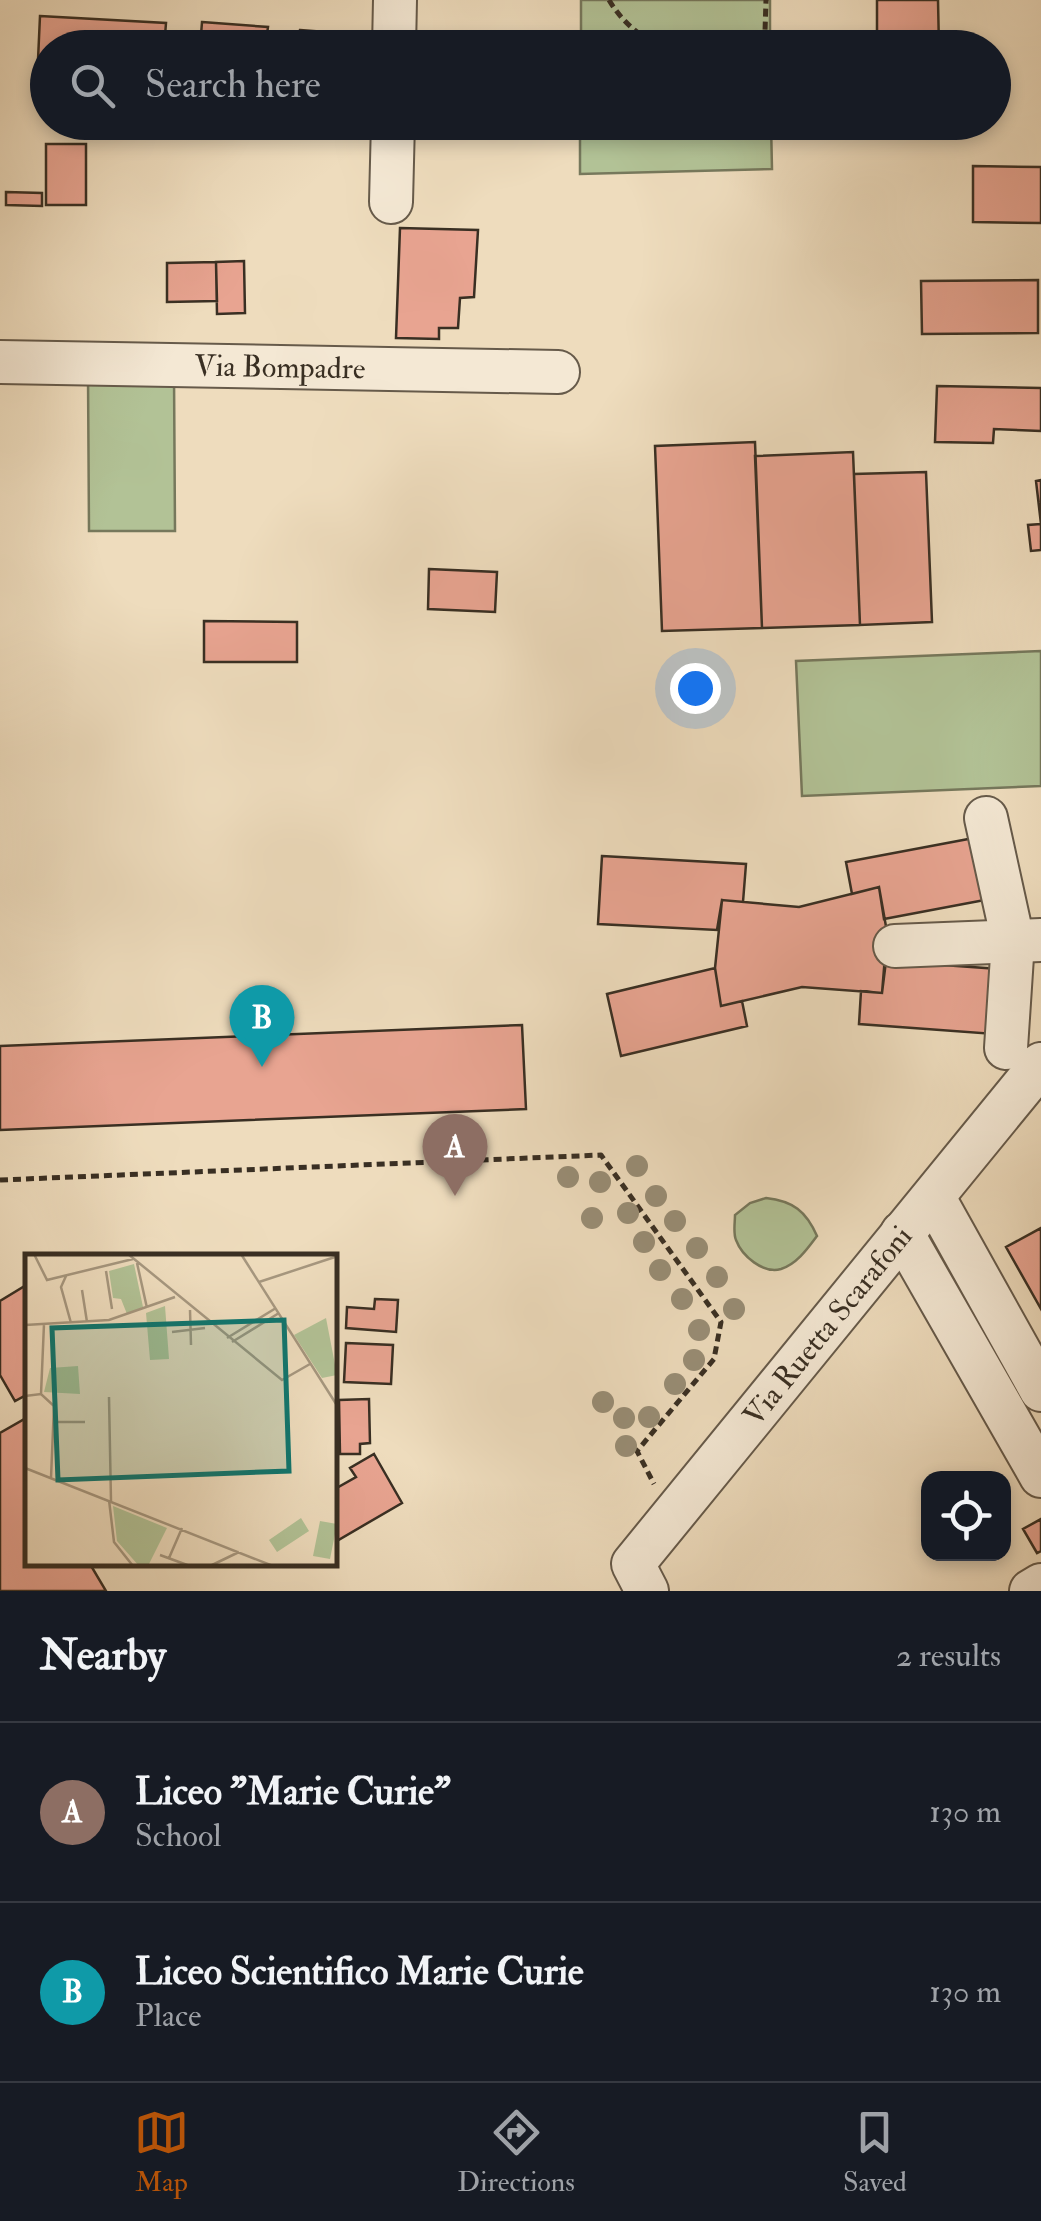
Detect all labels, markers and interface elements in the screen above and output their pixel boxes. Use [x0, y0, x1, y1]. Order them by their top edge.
search box [30, 30, 1011, 140]
icon: search [65, 58, 120, 113]
text: Search here [145, 61, 321, 109]
street label: Via Bompadre [194, 347, 366, 387]
your location [670, 663, 721, 714]
pin: B [230, 984, 294, 1067]
pin: A [422, 1114, 488, 1196]
street label: Via Ruetta Scarafoni [735, 1218, 920, 1433]
inset map [25, 1254, 338, 1566]
map controls [921, 1471, 1011, 1561]
button: locate [921, 1471, 1011, 1561]
text: Nearby [40, 1630, 166, 1682]
text: 2 results [896, 1636, 1001, 1676]
text: Liceo "Marie Curie" [135, 1768, 451, 1816]
text: A [62, 1792, 83, 1832]
text: 130 m [929, 1792, 1001, 1832]
text: School [135, 1816, 221, 1856]
text: Liceo Scientifico Marie Curie [135, 1948, 584, 1996]
text: B [62, 1972, 83, 2012]
text: 130 m [929, 1972, 1001, 2012]
text: Place [135, 1996, 201, 2036]
tab: Map [134, 2105, 189, 2200]
tab: Directions [457, 2105, 575, 2200]
tab: Saved [843, 2105, 907, 2200]

